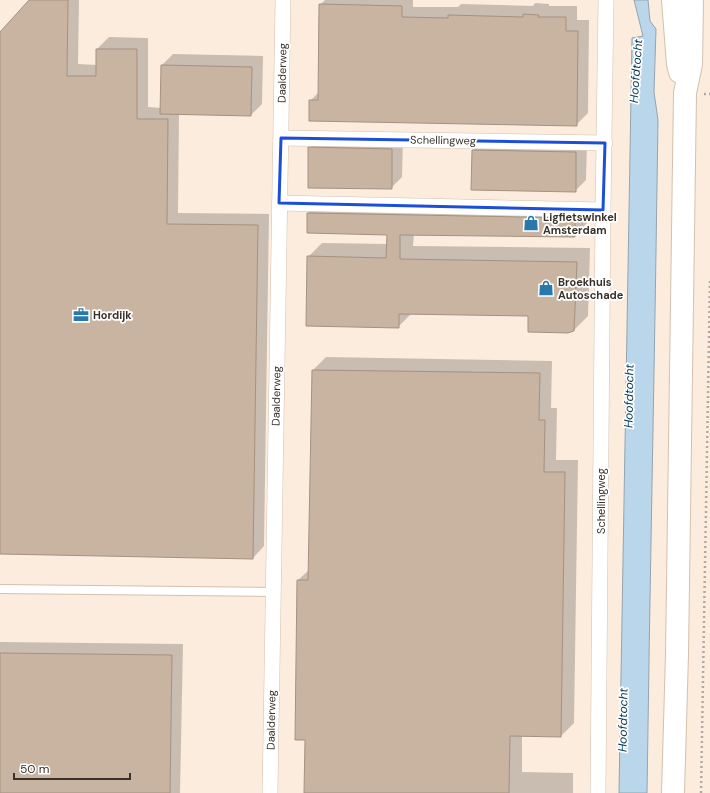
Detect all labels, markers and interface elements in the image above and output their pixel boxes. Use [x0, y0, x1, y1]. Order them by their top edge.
water label: Hoofdtocht [626, 38, 646, 104]
street label: Daalderweg [274, 43, 290, 103]
street label: Schellingweg [410, 132, 476, 148]
place label: Ligfietswinkel Amsterdam [543, 210, 617, 237]
shop icon: Ligfietswinkel Amsterdam [522, 214, 540, 232]
place label: Broekhuis Autoschade [558, 275, 624, 302]
shop icon: Broekhuis Autoschade [537, 279, 555, 297]
office icon: Hordijk [72, 306, 90, 324]
place label: Hordijk [93, 308, 132, 322]
water label: Hoofdtocht [620, 363, 638, 428]
street label: Daalderweg [268, 366, 284, 426]
street label: Schellingweg [594, 468, 608, 534]
water label: Hoofdtocht [614, 687, 632, 752]
street label: Daalderweg [263, 690, 279, 750]
scale bar [14, 755, 130, 781]
text: 50 m [20, 761, 49, 777]

